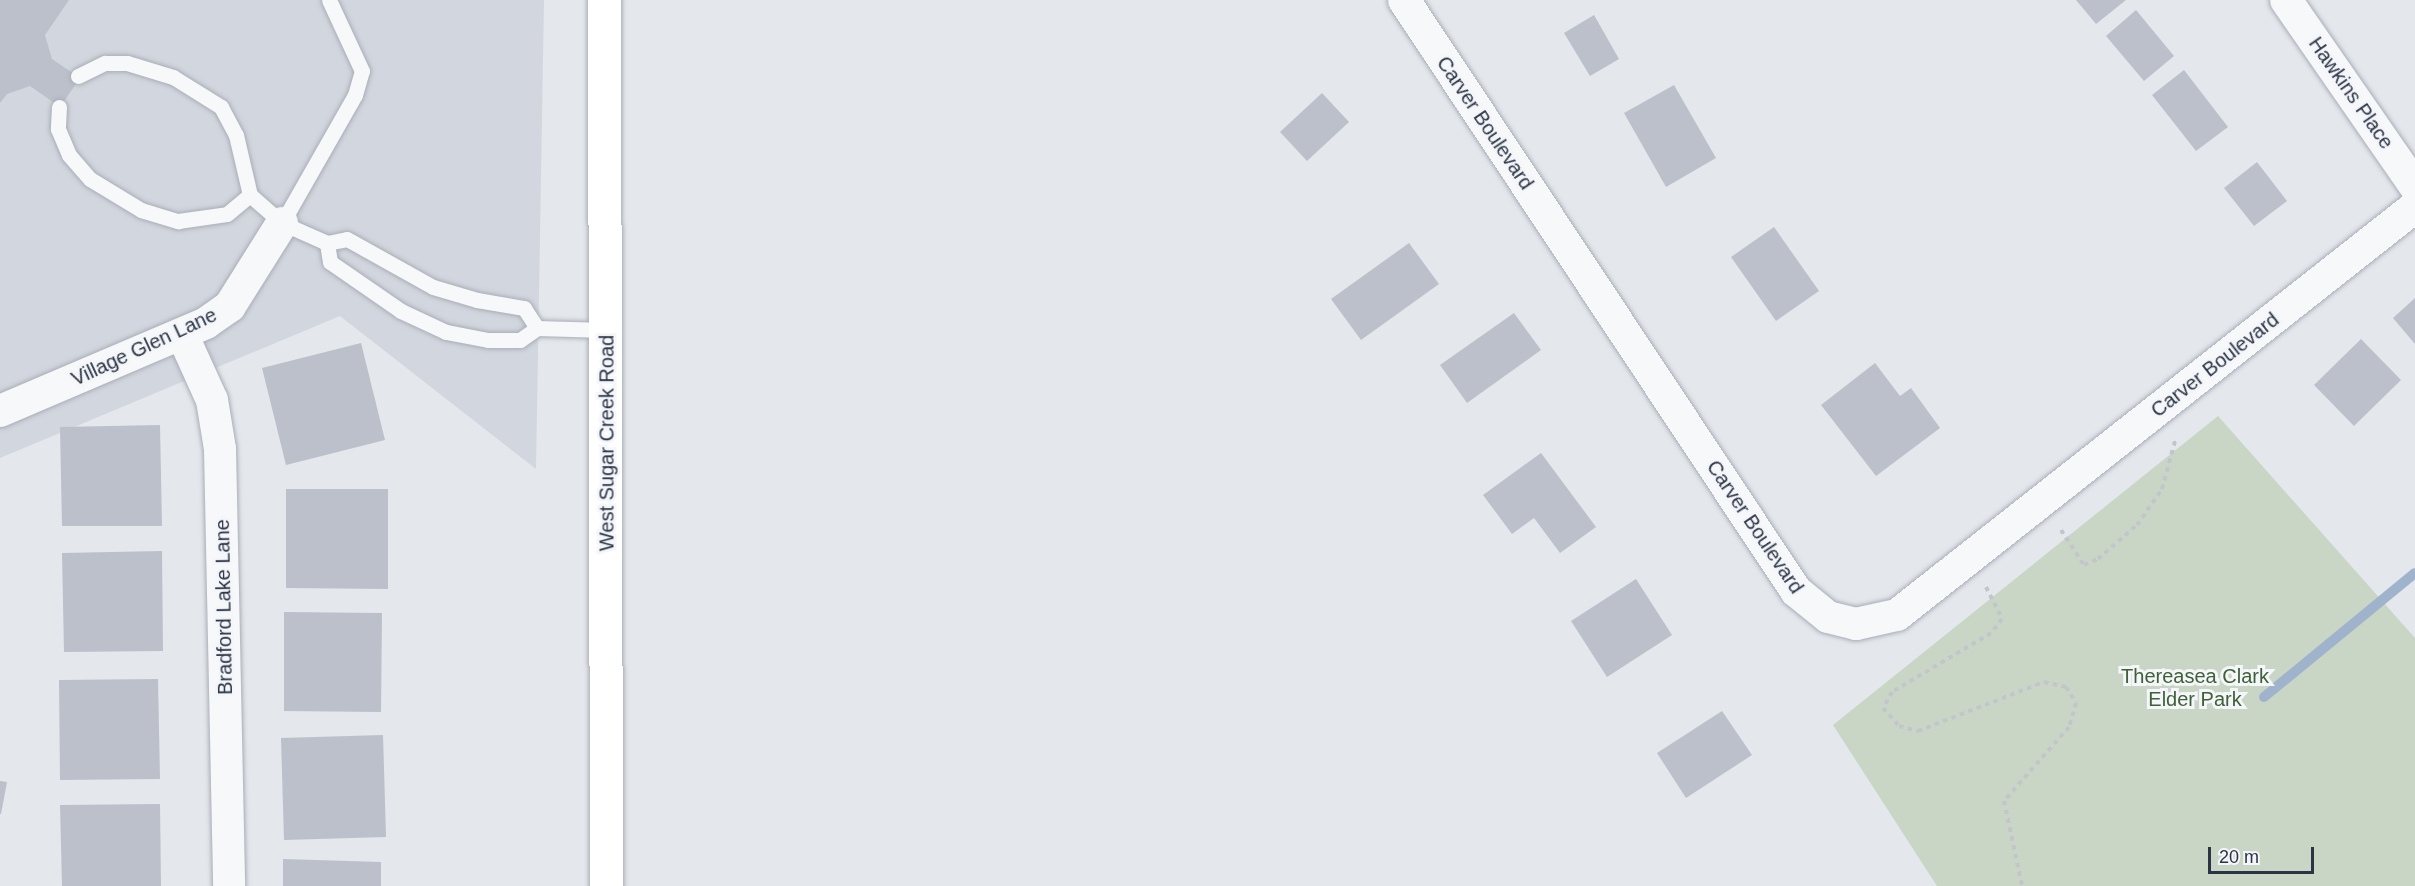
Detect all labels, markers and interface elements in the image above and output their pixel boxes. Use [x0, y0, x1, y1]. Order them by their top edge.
street label: Hawkins Place [2304, 32, 2398, 154]
street label: Carver Boulevard [1432, 52, 1538, 194]
street label: Village Glen Lane [68, 303, 220, 391]
street label: Carver Boulevard [2146, 308, 2284, 422]
street label: West Sugar Creek Road [595, 335, 619, 551]
street label: Carver Boulevard [1702, 456, 1808, 598]
street label: Bradford Lake Lane [210, 519, 238, 695]
park label: Thereasea Clark Elder Park [2121, 665, 2269, 712]
scale bar [2211, 835, 2318, 873]
text: 20 m [2219, 847, 2259, 867]

